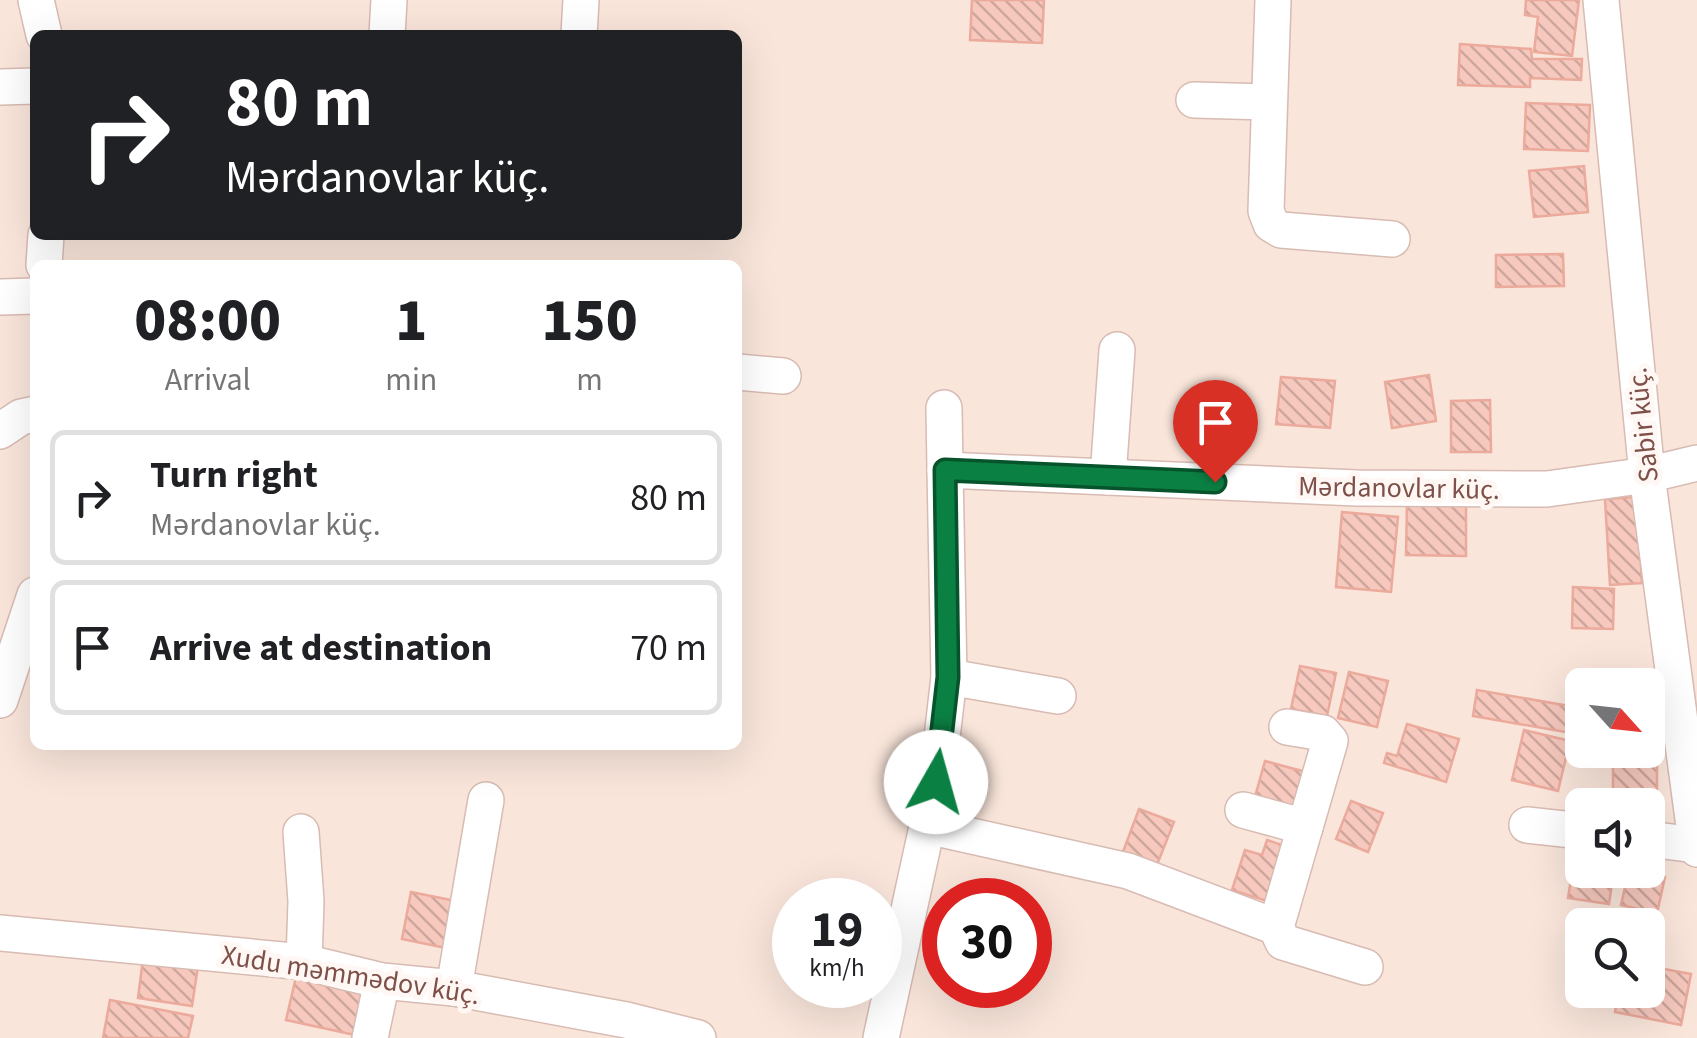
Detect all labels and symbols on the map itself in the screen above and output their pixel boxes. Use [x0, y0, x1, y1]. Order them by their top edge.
street label: Sabir küç. [1617, 366, 1669, 484]
pin [1173, 380, 1258, 483]
street label: Mərdanovlar küç. [1298, 466, 1500, 510]
north arrow [1565, 668, 1665, 768]
position arrow [884, 730, 988, 834]
speed limit sign: 30 [922, 878, 1052, 1008]
street label: Xudu məmmədov küç. [219, 935, 483, 1015]

